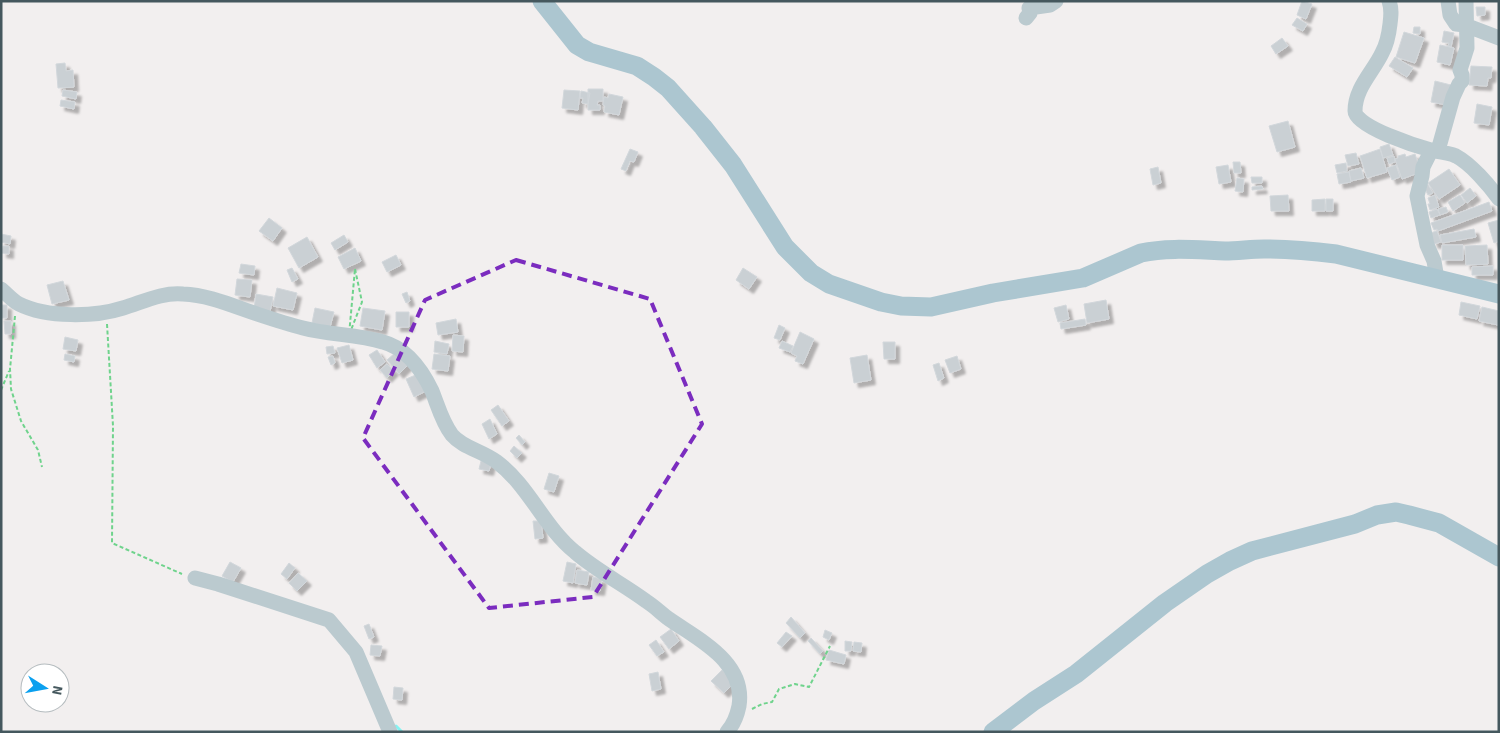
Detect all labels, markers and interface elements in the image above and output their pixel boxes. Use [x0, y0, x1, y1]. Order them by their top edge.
north arrow [20, 663, 70, 713]
text: N [46, 684, 67, 697]

